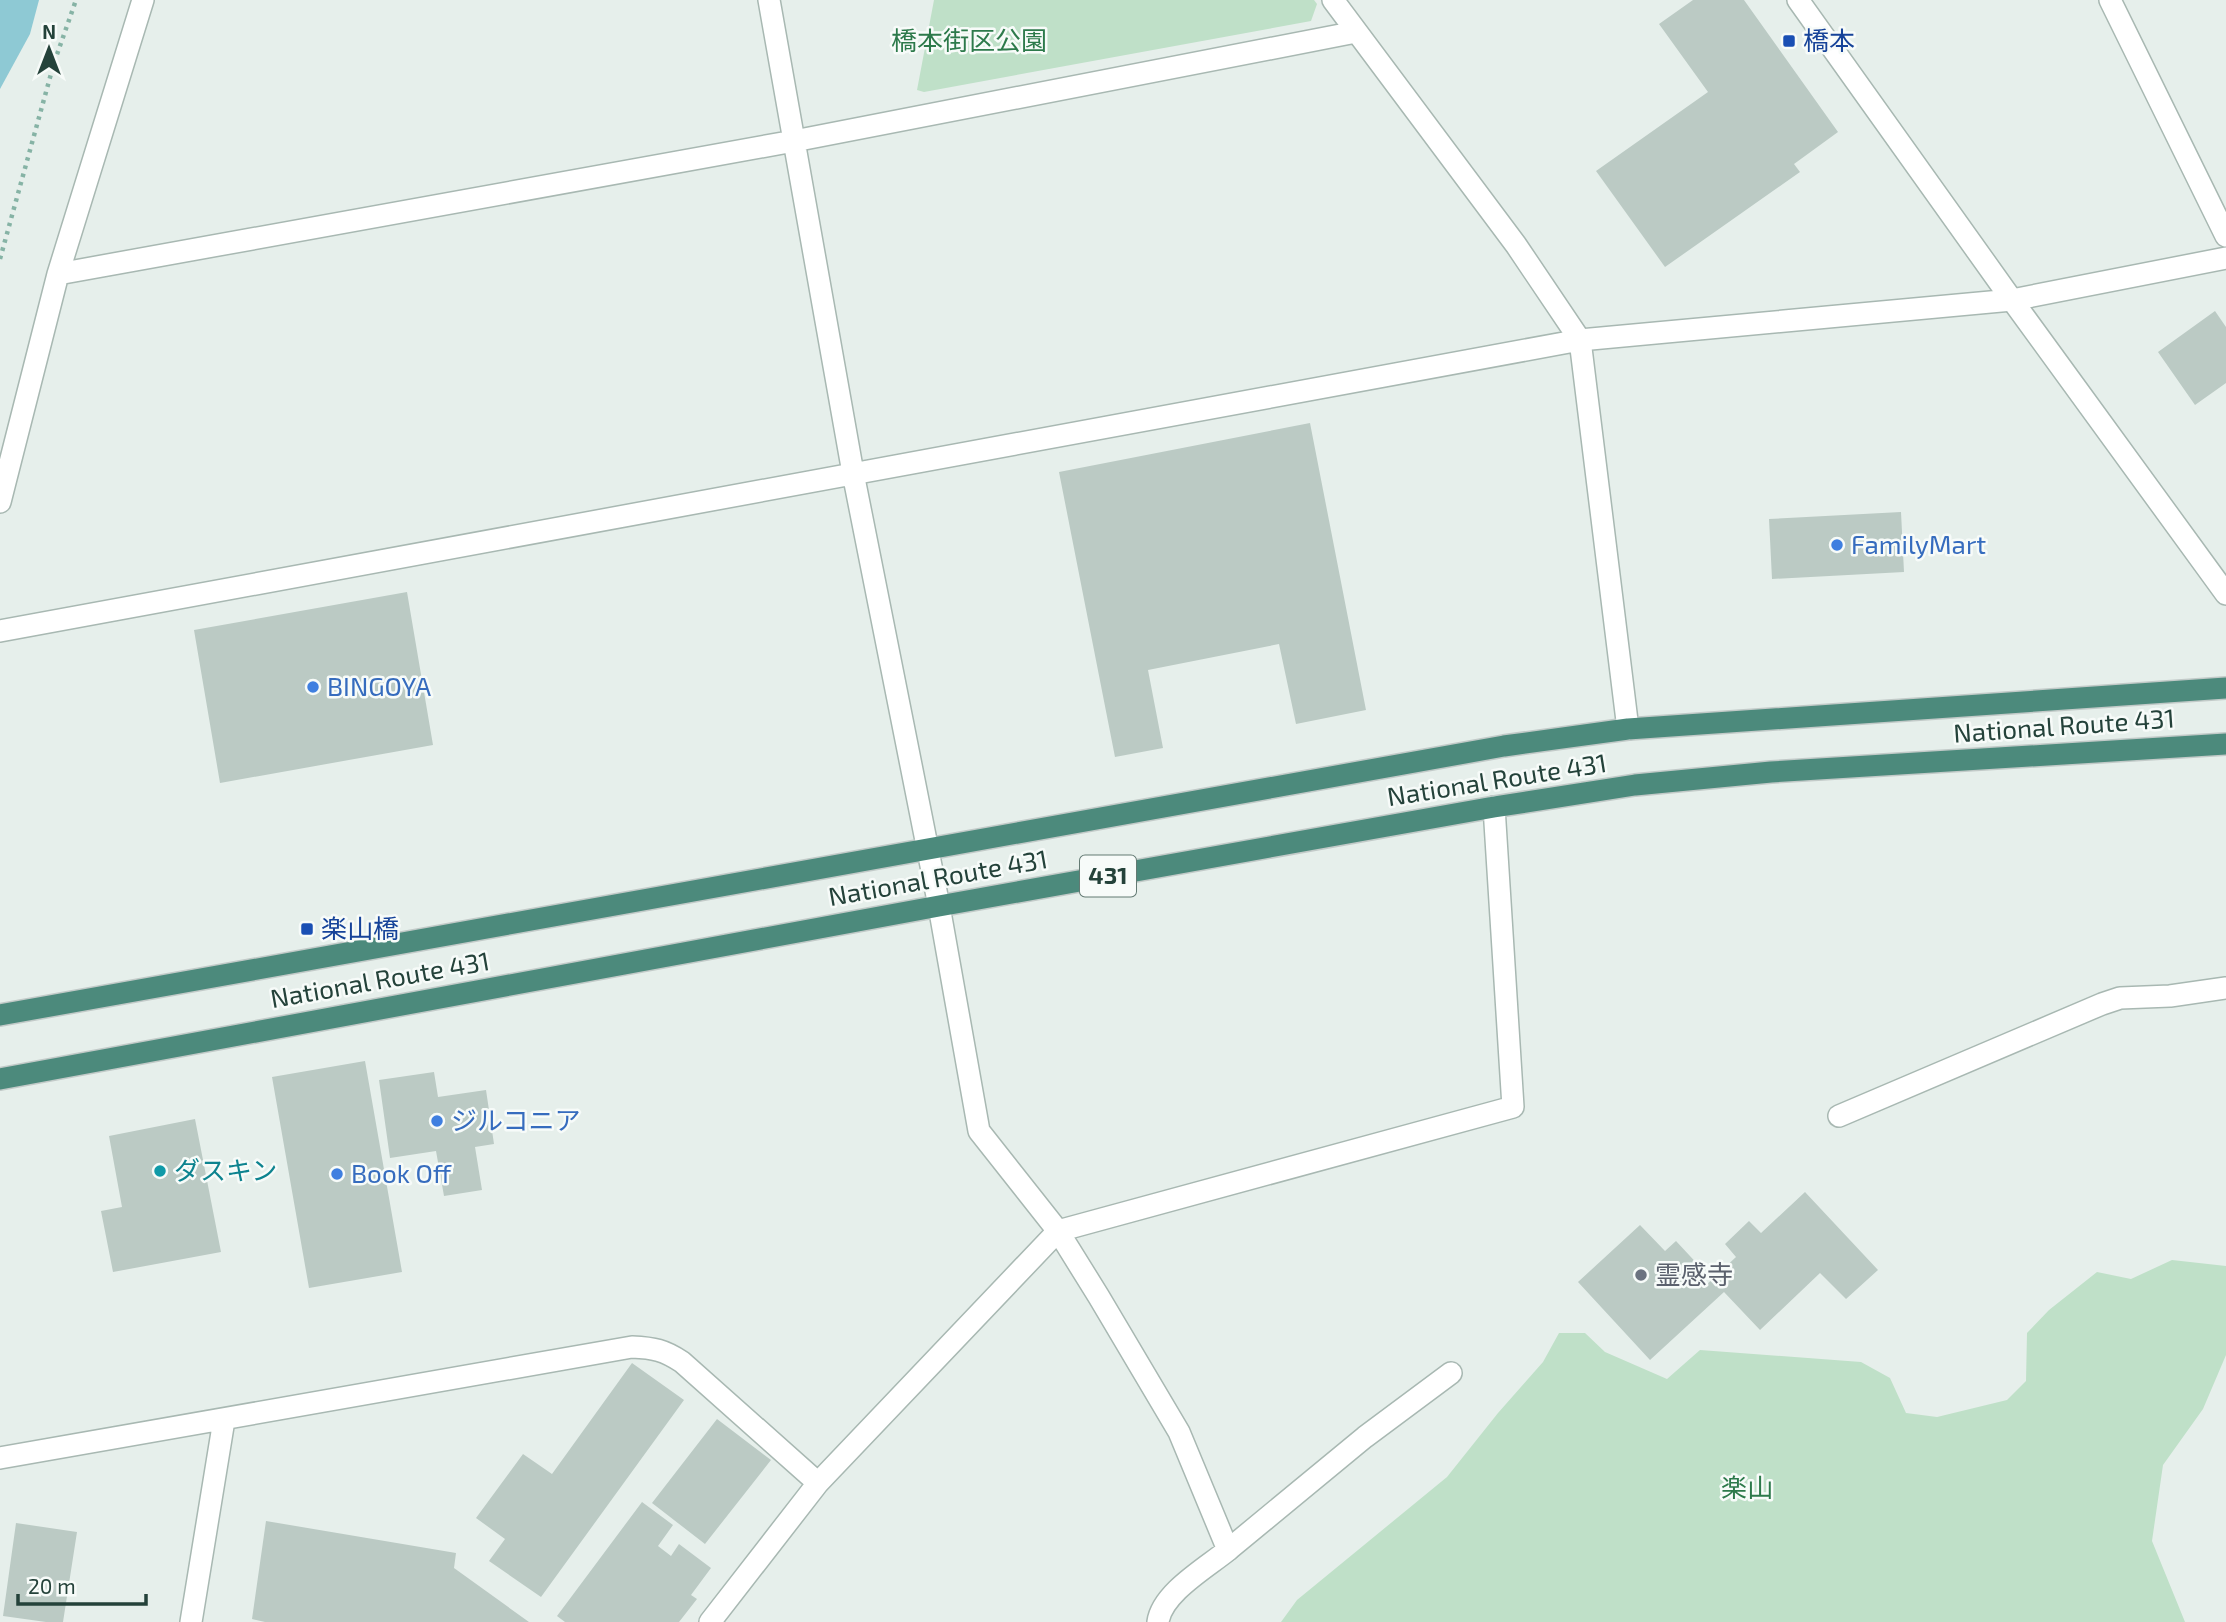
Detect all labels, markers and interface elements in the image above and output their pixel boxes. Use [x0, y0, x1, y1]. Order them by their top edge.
north arrow [14, 14, 84, 84]
text: N [42, 20, 56, 43]
park label: 橋本街区公園 [891, 24, 1047, 55]
place label: 橋本 [1803, 24, 1855, 55]
marker: 橋本 [1781, 33, 1797, 49]
place label: FamilyMart [1851, 528, 1986, 559]
marker: FamilyMart [1829, 537, 1845, 553]
place label: BINGOYA [327, 670, 431, 701]
marker: BINGOYA [305, 679, 321, 695]
street label: National Route 431 [1952, 701, 2176, 748]
street label: National Route 431 [1385, 746, 1609, 811]
street label: National Route 431 [826, 842, 1050, 911]
road number: 431 [1080, 856, 1136, 896]
place label: 楽山橋 [321, 912, 399, 943]
marker: 楽山橋 [299, 921, 315, 937]
street label: National Route 431 [268, 944, 492, 1013]
place label: ジルコニア [451, 1104, 580, 1135]
marker: ジルコニア [429, 1113, 445, 1129]
place label: ダスキン [174, 1154, 277, 1185]
place label: Book Off [351, 1157, 452, 1188]
marker: ダスキン [152, 1163, 168, 1179]
marker: Book Off [329, 1166, 345, 1182]
place label: 霊感寺 [1655, 1258, 1733, 1289]
marker: 霊感寺 [1633, 1267, 1649, 1283]
park label: 楽山 [1721, 1471, 1773, 1502]
scale bar [18, 1562, 145, 1606]
text: 20 m [28, 1573, 76, 1598]

